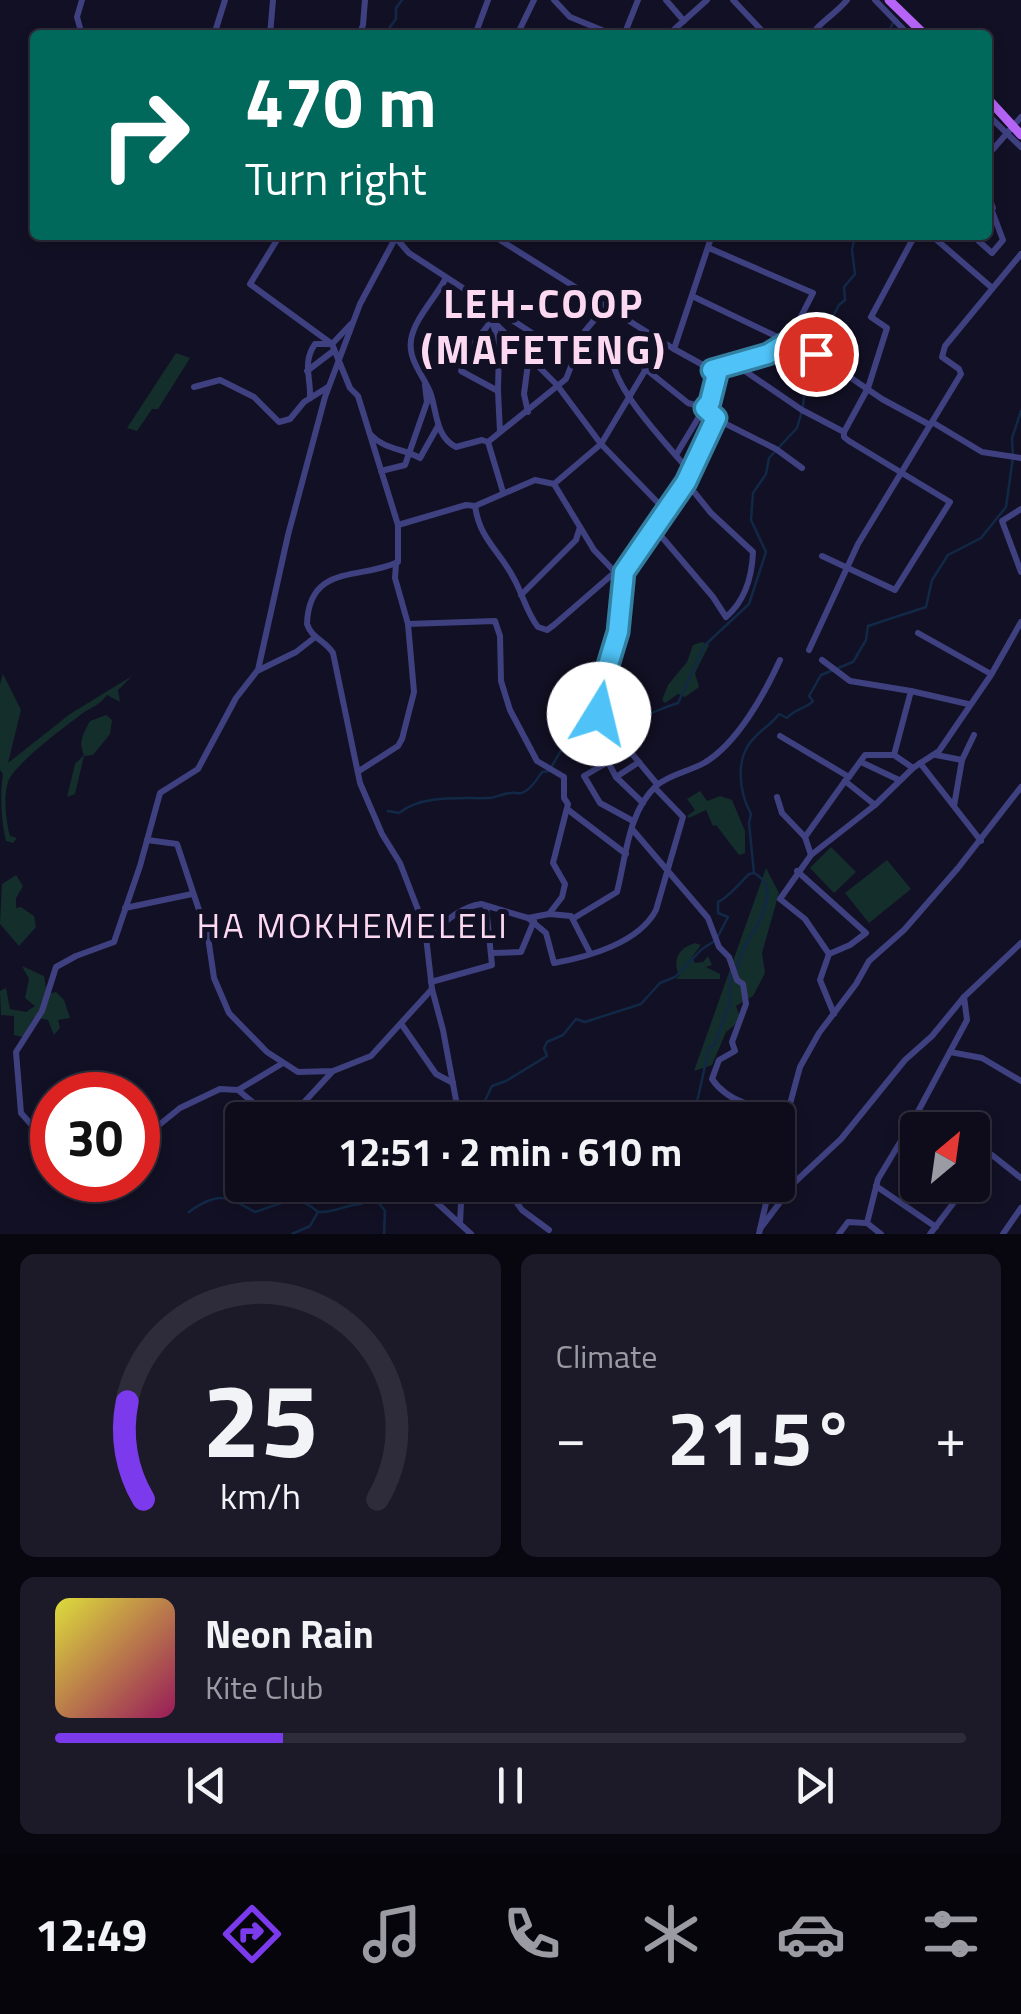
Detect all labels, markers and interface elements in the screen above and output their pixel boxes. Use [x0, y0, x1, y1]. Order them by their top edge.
text: 470 m [245, 48, 437, 154]
icon: right [80, 70, 210, 200]
text: Turn right [245, 144, 427, 212]
district label: LEH-COOP (MAFETENG) [421, 273, 667, 380]
pin [774, 312, 859, 397]
icon: arrive [789, 327, 844, 382]
position arrow [547, 662, 651, 766]
district label: HA MOKHEMELELI [197, 898, 509, 952]
speed limit sign: 30 [30, 1072, 160, 1202]
north arrow [900, 1112, 990, 1202]
map controls [900, 1112, 990, 1202]
text: 12:51 · 2 min · 610 m [338, 1123, 682, 1181]
text: Climate [556, 1332, 657, 1380]
text: 25 [202, 1339, 318, 1497]
text: 21.5° [667, 1380, 854, 1494]
text: − [556, 1395, 586, 1478]
text: + [935, 1395, 966, 1478]
text: km/h [220, 1468, 301, 1523]
text: Neon Rain [205, 1605, 374, 1663]
text: Kite Club [205, 1663, 323, 1711]
icon: previous [179, 1758, 234, 1813]
icon: pause [483, 1758, 538, 1813]
icon: next [787, 1758, 842, 1813]
icon: directions [217, 1899, 287, 1969]
icon: music [357, 1899, 427, 1969]
icon: phone [497, 1899, 567, 1969]
icon: climate [636, 1899, 706, 1969]
icon: car [776, 1899, 846, 1969]
icon: filters [916, 1899, 986, 1969]
text: 12:49 [35, 1900, 147, 1968]

